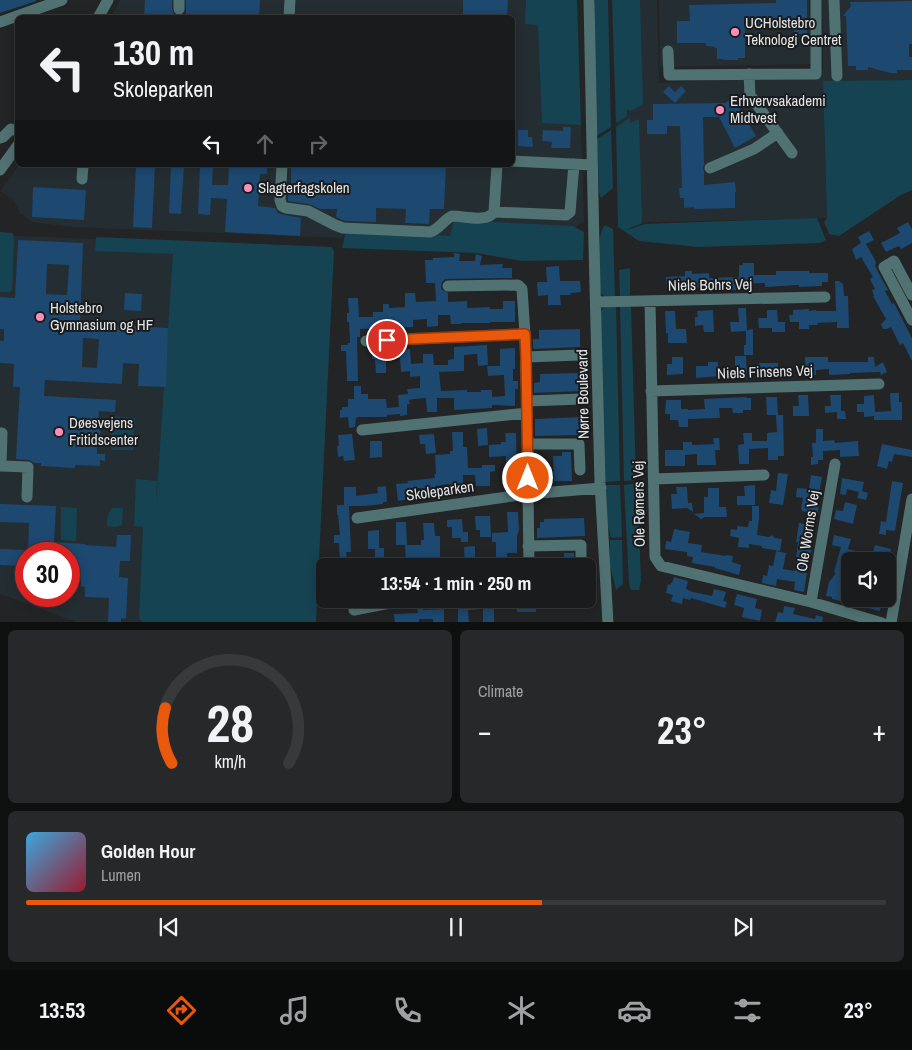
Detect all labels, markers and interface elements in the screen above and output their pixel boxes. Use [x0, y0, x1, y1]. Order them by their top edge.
place label: UCHolstebro Teknologi Centret [745, 12, 842, 50]
marker: UCHolstebro Teknologi Centret [729, 26, 741, 38]
text: 130 m [113, 29, 194, 76]
icon: left [30, 35, 95, 100]
text: Skoleparken [113, 74, 213, 104]
place label: Erhvervsakademi Midtvest [730, 90, 826, 128]
marker: Erhvervsakademi Midtvest [714, 104, 726, 116]
icon: left [198, 130, 226, 158]
icon: ahead [251, 130, 279, 158]
icon: right [304, 130, 332, 158]
place label: Slagterfagskolen [258, 177, 350, 198]
marker: Slagterfagskolen [242, 182, 254, 194]
street label: Niels Bohrs Vej [668, 273, 752, 296]
place label: Holstebro Gymnasium og HF [50, 297, 153, 335]
marker: Holstebro Gymnasium og HF [34, 311, 46, 323]
pin [366, 319, 408, 361]
icon: arrive [373, 326, 401, 354]
street label: Nørre Boulevard [571, 349, 594, 439]
street label: Niels Finsens Vej [717, 359, 813, 384]
place label: Døesvejens Fritidscenter [69, 412, 138, 450]
marker: Døesvejens Fritidscenter [53, 426, 65, 438]
position arrow [501, 451, 553, 503]
street label: Ole Rømers Vej [627, 461, 650, 547]
street label: Skoleparken [405, 475, 475, 506]
street label: Ole Worms Vej [791, 489, 824, 573]
speed limit sign: 30 [15, 542, 80, 607]
map controls [841, 552, 896, 607]
button: sound [841, 552, 896, 607]
text: 13:54 · 1 min · 250 m [381, 570, 531, 596]
text: Climate [478, 680, 523, 702]
text: 28 [206, 688, 254, 758]
text: 23° [657, 705, 707, 756]
text: − [478, 712, 491, 750]
text: + [873, 712, 886, 750]
text: km/h [214, 750, 246, 774]
text: Golden Hour [101, 838, 195, 864]
text: Lumen [101, 864, 141, 886]
icon: previous [155, 913, 183, 941]
icon: pause [442, 913, 470, 941]
icon: next [729, 913, 757, 941]
icon: directions [164, 993, 199, 1028]
icon: music [277, 993, 312, 1028]
icon: phone [390, 993, 425, 1028]
icon: climate [504, 993, 539, 1028]
icon: car [617, 993, 652, 1028]
icon: filters [730, 993, 765, 1028]
text: 13:53 [39, 995, 85, 1025]
text: 23° [844, 995, 873, 1025]

